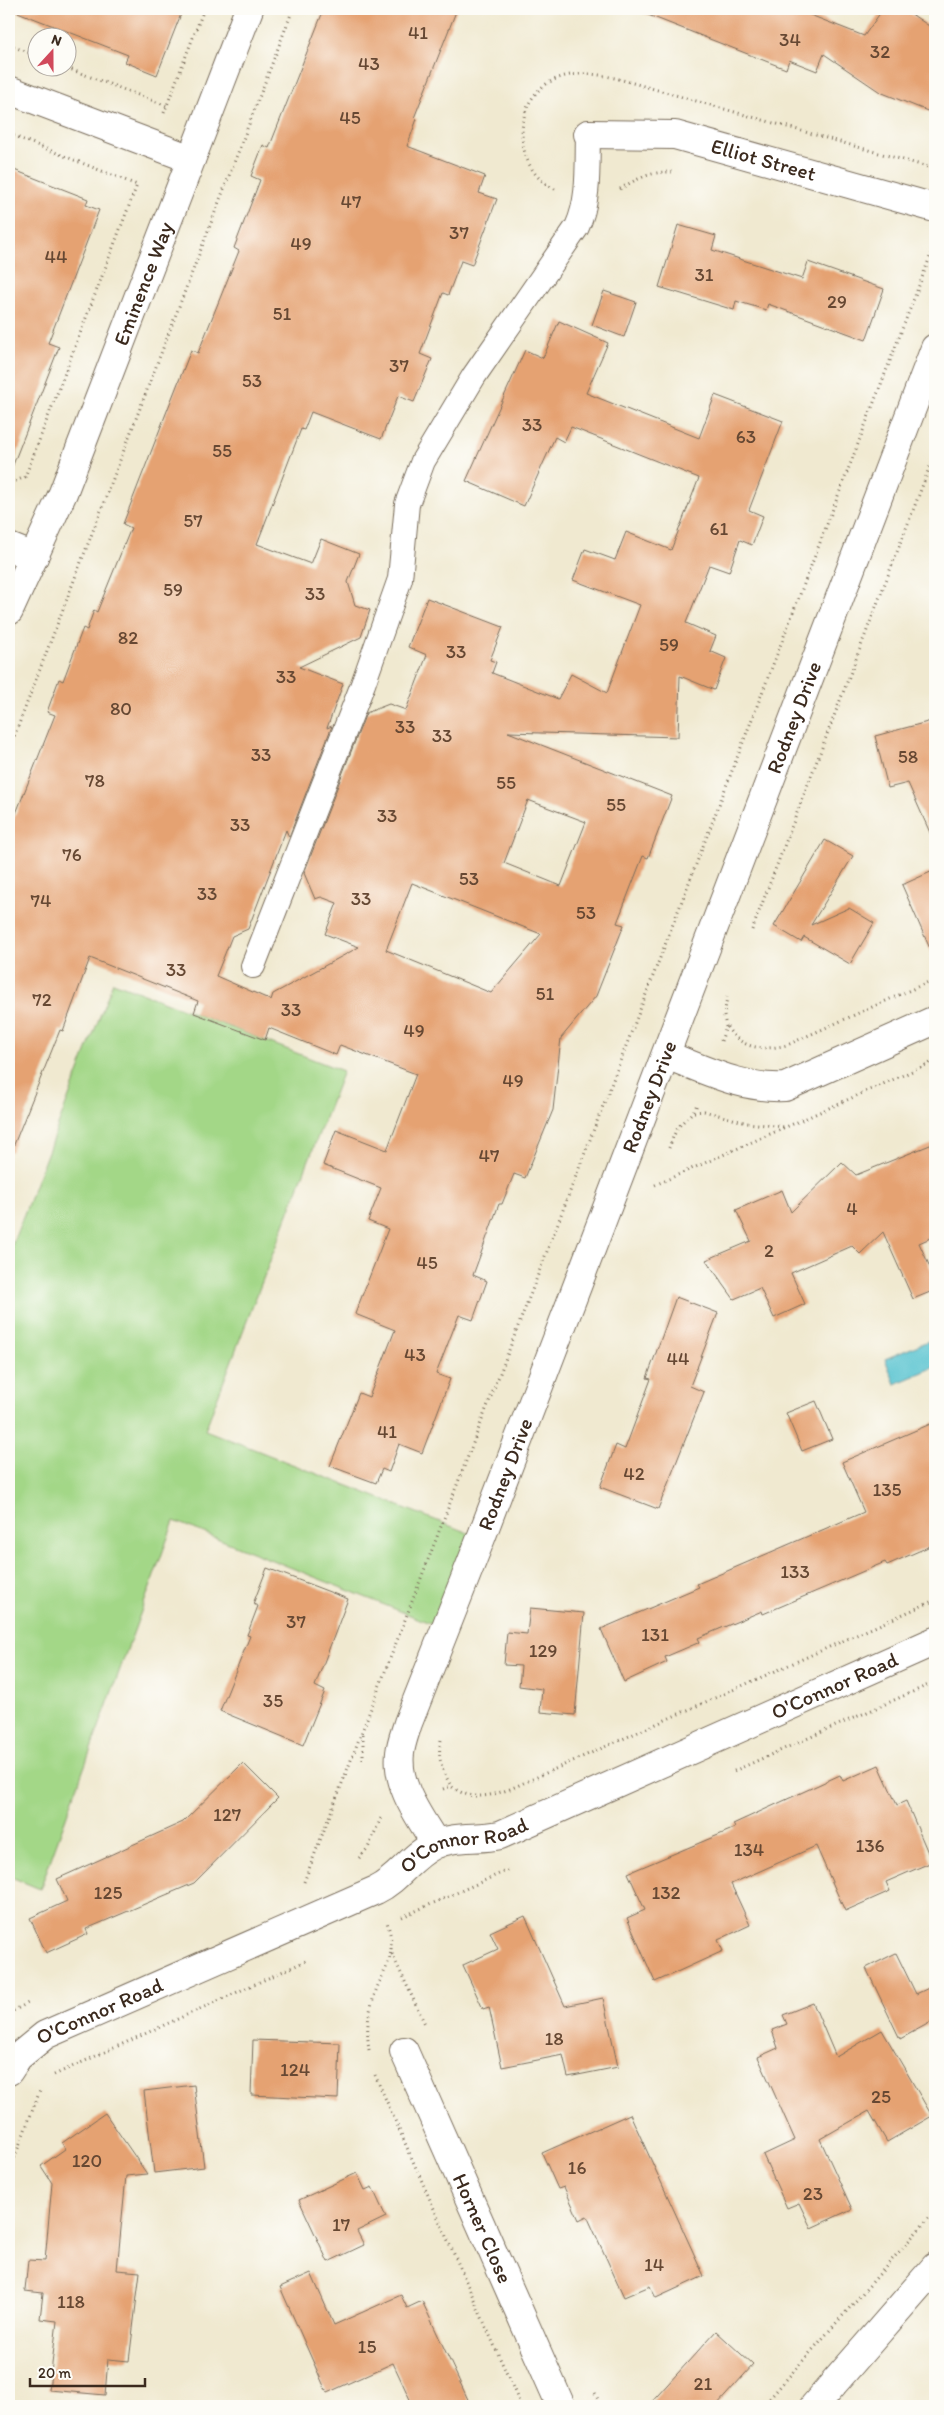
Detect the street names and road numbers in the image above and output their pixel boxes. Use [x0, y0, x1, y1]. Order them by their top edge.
street label: Elliot Street [708, 133, 819, 186]
street label: Eminence Way [108, 218, 178, 349]
street label: Rodney Drive [761, 658, 826, 777]
street label: Rodney Drive [616, 1037, 682, 1156]
street label: Rodney Drive [472, 1414, 538, 1534]
street label: O'Connor Road [767, 1646, 902, 1724]
street label: O'Connor Road [394, 1811, 532, 1878]
street label: O'Connor Road [30, 1972, 167, 2050]
street label: Horner Close [448, 2169, 518, 2287]

